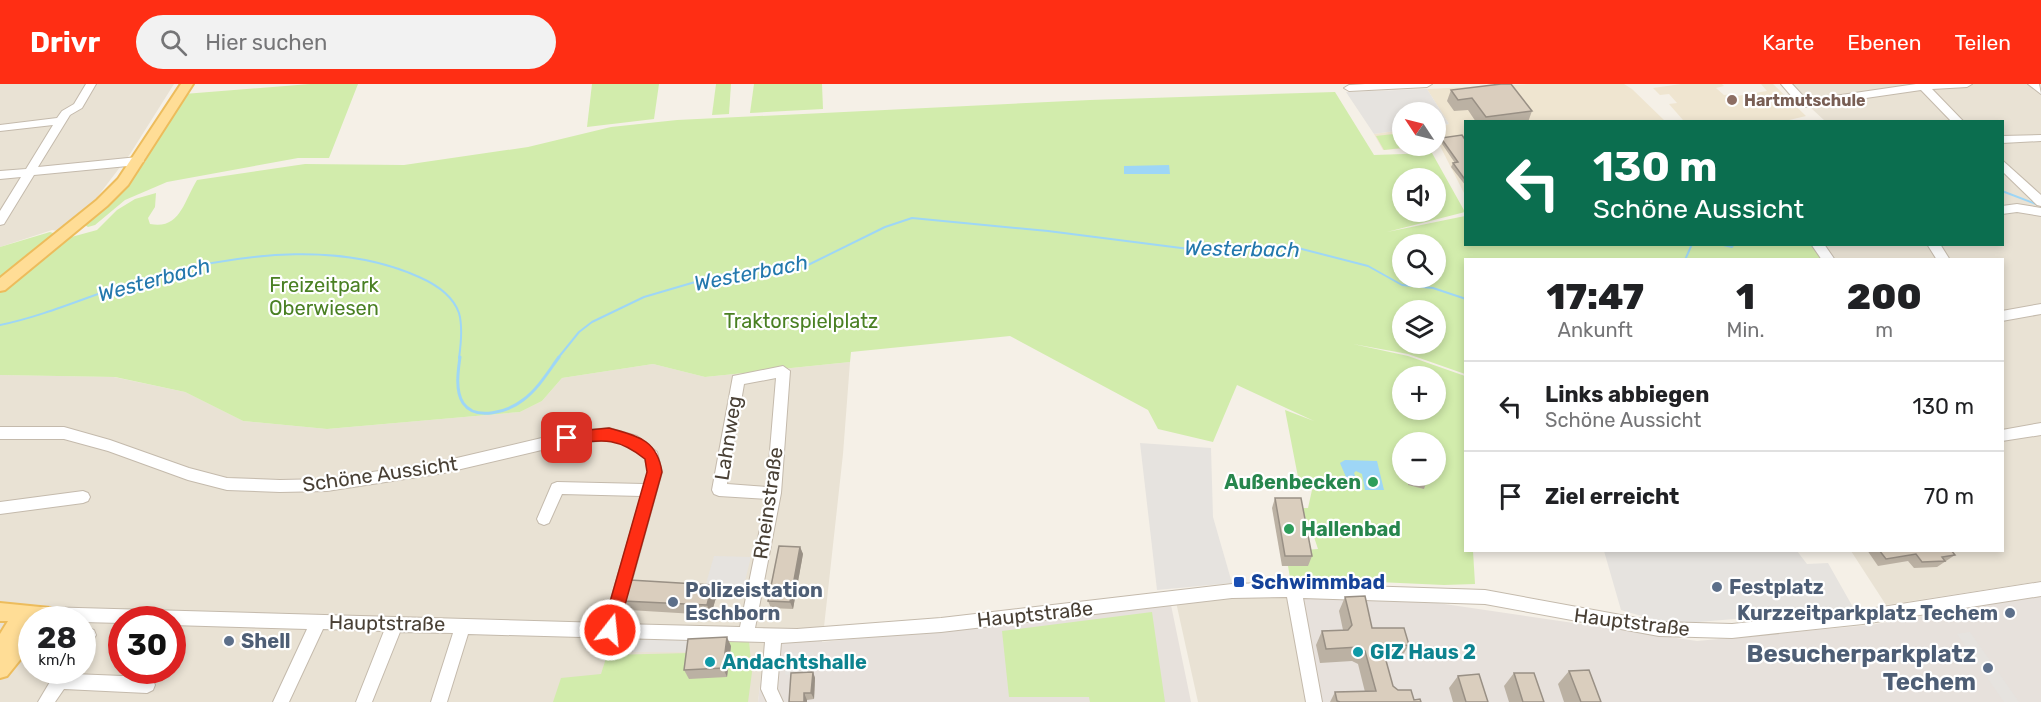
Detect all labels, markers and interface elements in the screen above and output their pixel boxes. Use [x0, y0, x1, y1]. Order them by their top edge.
search box [136, 15, 556, 69]
text: Drivr [30, 26, 100, 59]
icon: search [157, 26, 190, 59]
text: Hier suchen [205, 29, 327, 56]
text: Karte [1762, 30, 1814, 55]
text: Ebenen [1847, 30, 1921, 55]
text: Teilen [1954, 30, 2011, 55]
place label: Hartmutschule [1744, 91, 1866, 110]
marker: Hartmutschule [1725, 93, 1739, 107]
north arrow [1392, 102, 1446, 156]
map controls [1392, 102, 1446, 486]
text: 130 m [1593, 142, 1718, 192]
icon: left [1494, 144, 1572, 222]
button: sound [1392, 168, 1446, 222]
text: Schöne Aussicht [1593, 193, 1804, 225]
button: search [1392, 234, 1446, 288]
water label: Westerbach [1184, 235, 1300, 262]
water label: Westerbach [692, 249, 810, 296]
water label: Westerbach [95, 252, 213, 307]
park label: Freizeitpark Oberwiesen [269, 273, 379, 320]
text: 17:47 [1546, 275, 1644, 318]
text: 1 [1736, 275, 1755, 318]
text: 200 [1847, 275, 1922, 318]
button: layers [1392, 300, 1446, 354]
park label: Traktorspielplatz [724, 309, 878, 333]
text: Ankunft [1558, 318, 1633, 342]
text: Min. [1727, 318, 1764, 342]
text: m [1875, 318, 1893, 342]
button: + [1392, 366, 1446, 420]
text: Links abbiegen [1545, 381, 1709, 408]
icon: left [1494, 390, 1527, 423]
text: 130 m [1912, 393, 1974, 420]
street label: Lahnweg [709, 394, 747, 482]
text: Schöne Aussicht [1545, 408, 1701, 432]
pin [541, 412, 592, 463]
icon: arrive [550, 421, 583, 454]
button: − [1392, 432, 1446, 486]
street label: Rheinstraße [748, 445, 788, 561]
street label: Schöne Aussicht [301, 451, 459, 497]
place label: Außenbecken [1224, 470, 1361, 494]
marker: Außenbecken [1366, 475, 1380, 489]
icon: arrive [1494, 480, 1527, 513]
text: Ziel erreicht [1545, 483, 1679, 510]
text: 70 m [1924, 483, 1974, 510]
place label: Hallenbad [1301, 517, 1401, 541]
marker: Hallenbad [1282, 522, 1296, 536]
place label: Schwimmbad [1251, 570, 1385, 594]
marker: Schwimmbad [1232, 575, 1246, 589]
place label: Festplatz [1729, 575, 1824, 599]
place label: Polizeistation Eschborn [685, 578, 823, 625]
marker: Festplatz [1710, 580, 1724, 594]
marker: Polizeistation Eschborn [666, 595, 680, 609]
street label: Hauptstraße [976, 596, 1094, 632]
position arrow [578, 598, 642, 662]
place label: Kurzzeitparkplatz Techem [1737, 601, 1998, 625]
street label: Hauptstraße [1573, 603, 1691, 641]
speed limit sign: 30 [108, 606, 186, 684]
marker: Kurzzeitparkplatz Techem [2003, 606, 2017, 620]
street label: Hauptstraße [329, 610, 445, 636]
text: 28 [37, 620, 77, 656]
place label: Shell [241, 629, 291, 653]
marker: Shell [222, 634, 236, 648]
place label: GIZ Haus 2 [1370, 640, 1476, 664]
place label: Besucherparkplatz Techem [1746, 640, 1976, 696]
marker: GIZ Haus 2 [1351, 645, 1365, 659]
place label: Andachtshalle [722, 650, 867, 674]
text: km/h [38, 651, 76, 669]
marker: Andachtshalle [703, 655, 717, 669]
marker: Besucherparkplatz Techem [1981, 661, 1995, 675]

